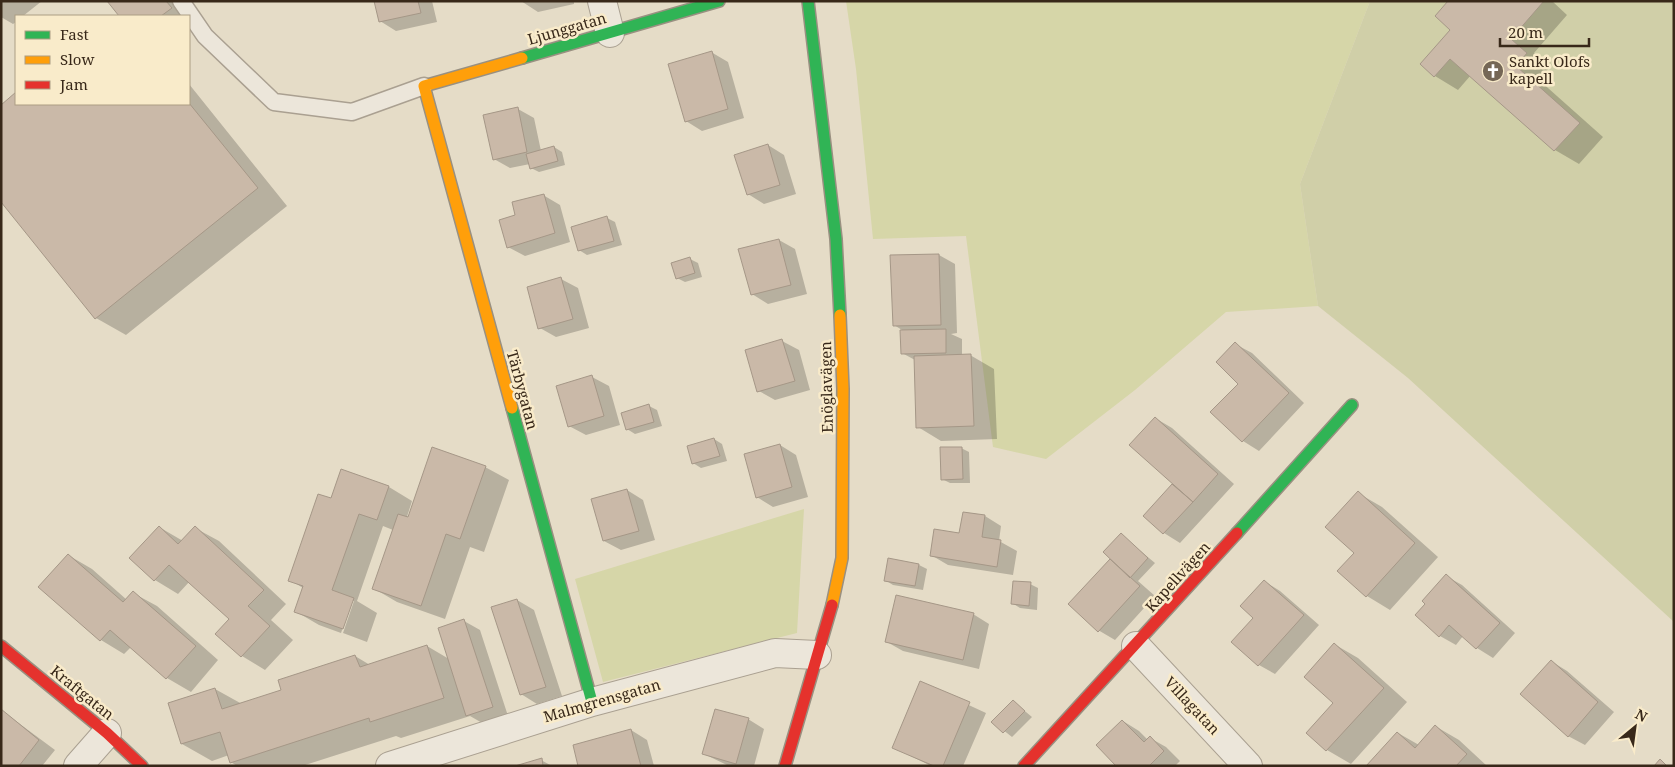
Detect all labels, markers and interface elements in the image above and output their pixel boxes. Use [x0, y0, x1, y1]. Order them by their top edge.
street label: Ljunggatan [525, 7, 609, 49]
legend [15, 15, 190, 105]
scale bar [1500, 15, 1589, 47]
text: 20 m [1508, 22, 1543, 42]
text: Fast [60, 24, 89, 44]
text: Slow [60, 49, 94, 69]
place label: Sankt Olofs kapell [1509, 51, 1590, 88]
church icon: Sankt Olofs kapell [1481, 59, 1505, 83]
text: Jam [59, 74, 88, 94]
street label: Enöglavägen [815, 341, 837, 433]
street label: Tärbygatan [503, 348, 543, 432]
street label: Kapellvägen [1140, 537, 1214, 616]
street label: Kraftgatan [47, 660, 119, 724]
street label: Villagatan [1161, 672, 1225, 739]
street label: Malmgrensgatan [541, 674, 663, 726]
north arrow [1610, 702, 1660, 752]
text: N [1632, 704, 1651, 726]

